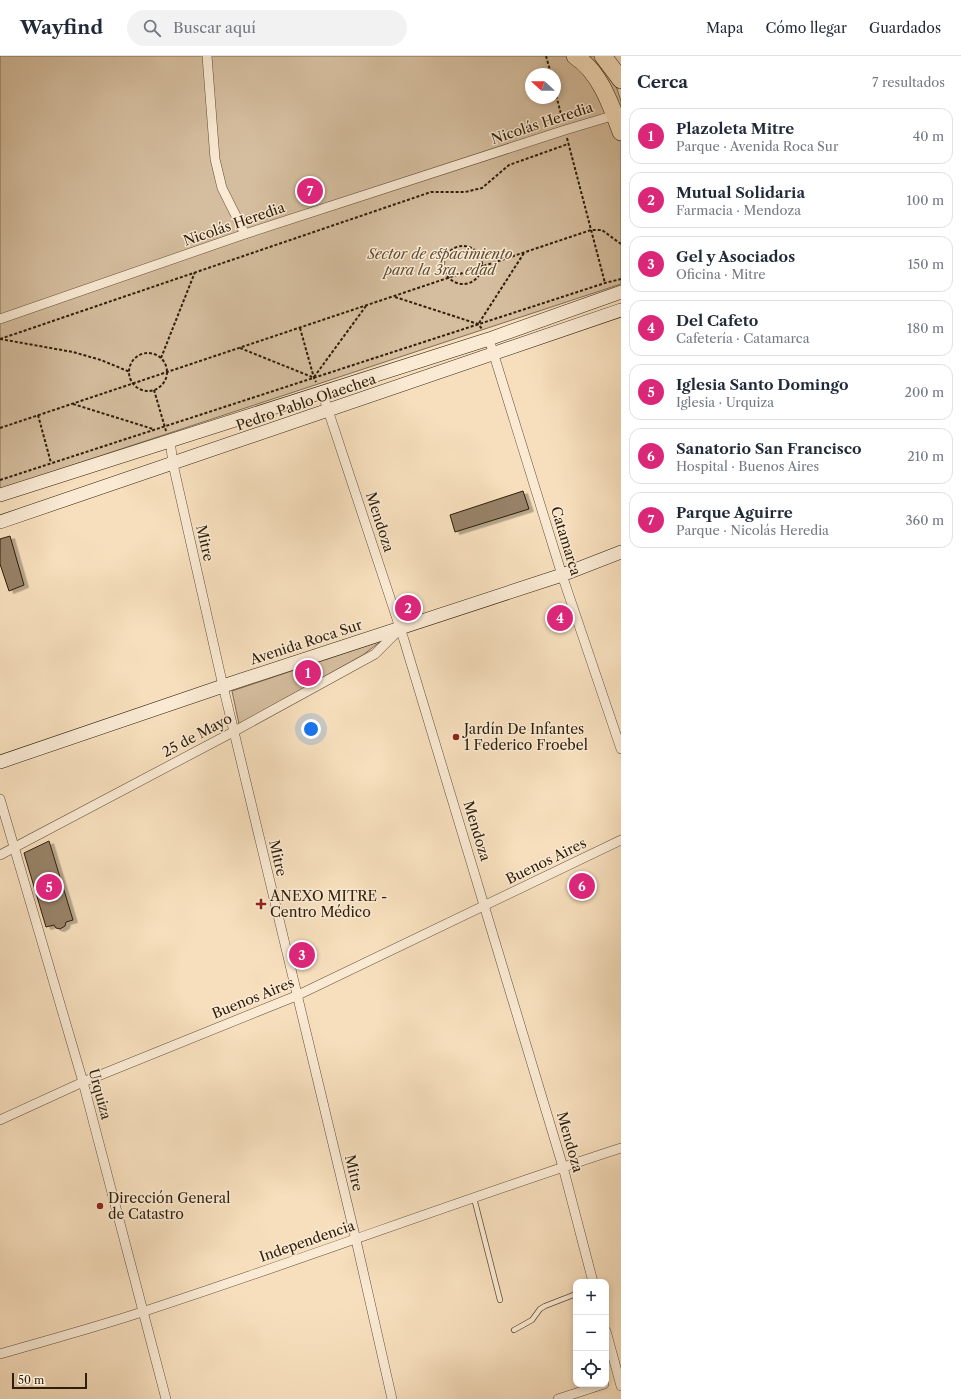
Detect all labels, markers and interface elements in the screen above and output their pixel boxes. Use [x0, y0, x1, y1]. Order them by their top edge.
search box [127, 10, 407, 46]
text: Wayfind [20, 16, 103, 39]
icon: search [141, 17, 163, 39]
text: Buscar aquí [173, 18, 256, 37]
text: Mapa [706, 19, 743, 37]
text: Cómo llegar [765, 19, 847, 37]
text: Guardados [869, 19, 941, 37]
north arrow [525, 68, 561, 104]
text: Cerca [637, 72, 688, 92]
text: 7 resultados [872, 74, 945, 90]
street label: Nicolás Heredia [489, 98, 596, 148]
text: Plazoleta Mitre [676, 119, 794, 138]
text: 1 [648, 128, 654, 144]
text: 40 m [913, 128, 944, 144]
text: Parque · Avenida Roca Sur [676, 138, 838, 154]
pin: 7 [297, 176, 323, 206]
text: Mutual Solidaria [676, 183, 805, 202]
text: 2 [647, 192, 655, 208]
text: 100 m [906, 192, 944, 208]
street label: Nicolás Heredia [181, 198, 288, 250]
text: Farmacia · Mendoza [676, 202, 801, 218]
park label: Sector de espacimiento para la 3ra. edad [367, 245, 513, 279]
text: Gel y Asociados [676, 247, 795, 266]
text: 3 [647, 256, 655, 272]
text: 150 m [908, 256, 944, 272]
text: Oficina · Mitre [676, 266, 765, 282]
text: Del Cafeto [676, 311, 758, 330]
text: 4 [647, 320, 655, 336]
text: 180 m [907, 320, 944, 336]
text: Cafetería · Catamarca [676, 330, 810, 346]
street label: Pedro Pablo Olaechea [234, 369, 379, 434]
text: Iglesia Santo Domingo [676, 375, 849, 394]
text: 5 [647, 384, 655, 400]
text: 200 m [904, 384, 944, 400]
text: Iglesia · Urquiza [676, 394, 774, 410]
text: Sanatorio San Francisco [676, 439, 862, 458]
text: 6 [647, 448, 655, 464]
text: 210 m [907, 448, 944, 464]
text: Hospital · Buenos Aires [676, 458, 819, 474]
street label: Mendoza [362, 490, 398, 555]
text: Parque Aguirre [676, 503, 793, 522]
street label: Catamarca [547, 504, 585, 578]
text: 7 [648, 512, 654, 528]
text: 360 m [905, 512, 944, 528]
text: Parque · Nicolás Heredia [676, 522, 829, 538]
street label: Mitre [192, 523, 218, 563]
pin: 2 [395, 593, 421, 623]
pin: 4 [547, 603, 573, 633]
street label: Avenida Roca Sur [247, 615, 364, 669]
pin: 1 [295, 658, 321, 688]
street label: 25 de Mayo [159, 709, 235, 761]
your location [301, 719, 321, 739]
place label: Jardín De Infantes 1 Federico Froebel [462, 720, 588, 754]
marker: Jardín De Infantes 1 Federico Froebel [451, 732, 461, 742]
street label: Mendoza [459, 799, 495, 864]
street label: Buenos Aires [503, 834, 589, 888]
street label: Mitre [265, 838, 291, 878]
pin: 6 [569, 871, 595, 901]
pin: 5 [36, 872, 62, 902]
place label: ANEXO MITRE - Centro Médico [269, 887, 387, 921]
marker: ANEXO MITRE - Centro Médico [255, 898, 267, 910]
pin: 3 [289, 940, 315, 970]
street label: Buenos Aires [209, 973, 297, 1023]
street label: Urquiza [85, 1067, 116, 1122]
street label: Mendoza [553, 1110, 587, 1175]
street label: Mitre [341, 1153, 367, 1193]
place label: Dirección General de Catastro [108, 1189, 230, 1223]
marker: Dirección General de Catastro [95, 1201, 105, 1211]
street label: Independencia [257, 1216, 358, 1266]
map controls [573, 1279, 609, 1387]
button: + [573, 1279, 609, 1315]
button: − [573, 1315, 609, 1351]
button: locate [573, 1351, 609, 1387]
scale bar [12, 1371, 87, 1390]
text: 50 m [18, 1373, 44, 1387]

